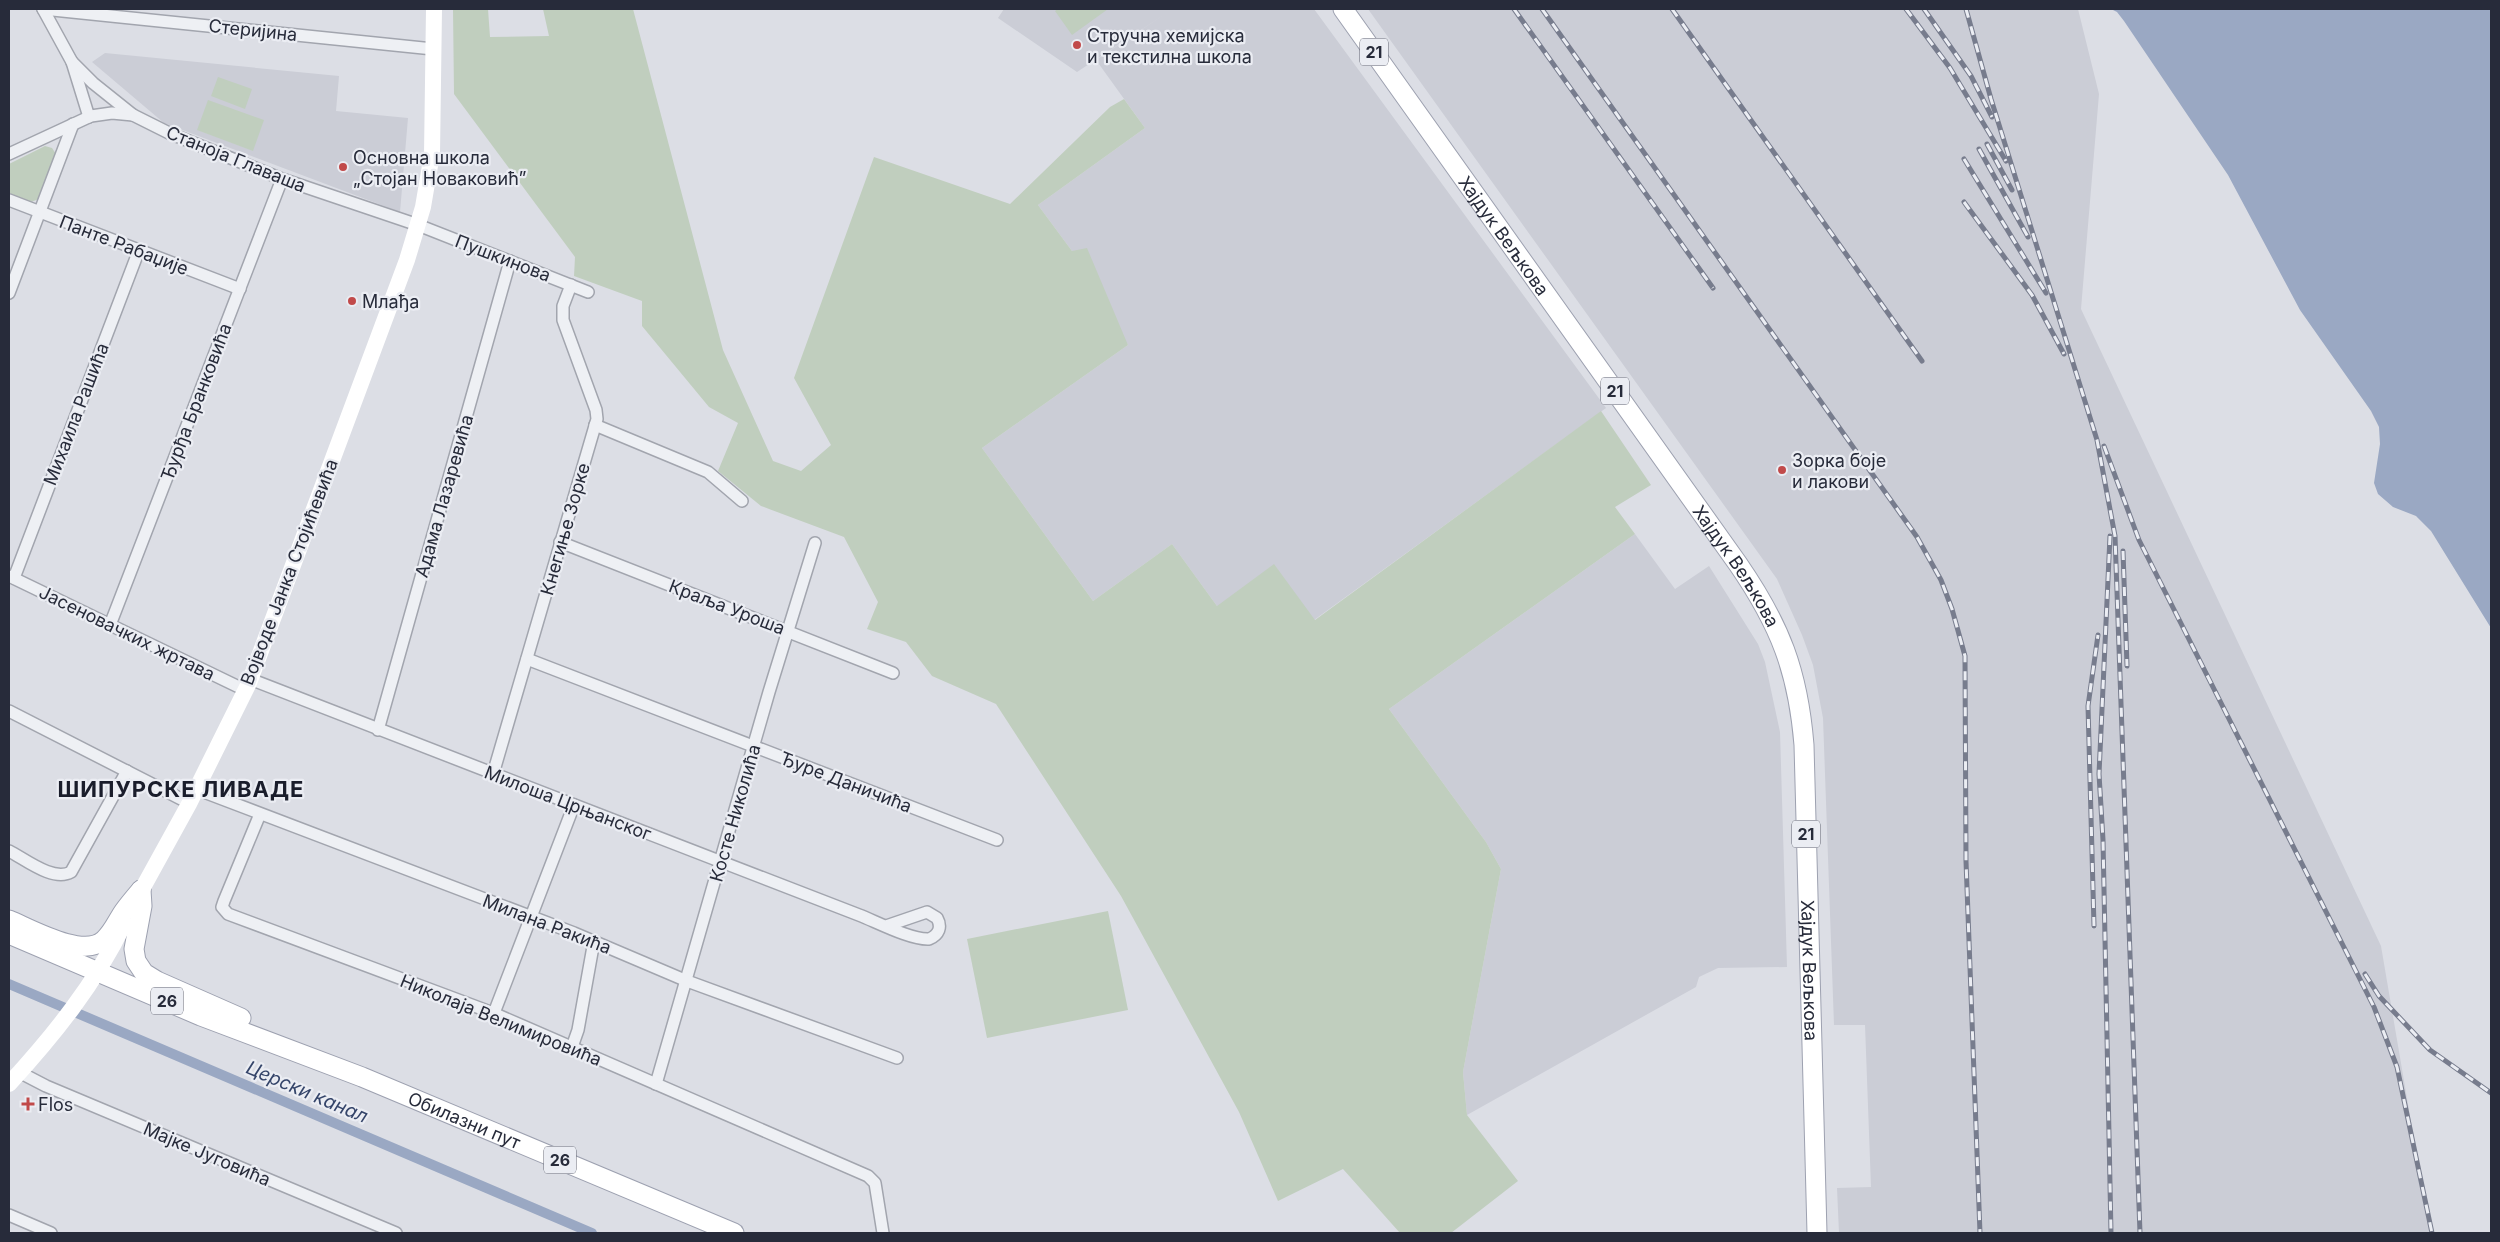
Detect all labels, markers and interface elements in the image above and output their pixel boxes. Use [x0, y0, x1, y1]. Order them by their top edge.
street label: Стеријина [208, 15, 298, 45]
place label: Стручна хемијска и текстилна школа [1087, 25, 1252, 67]
road number: 21 [1360, 38, 1388, 66]
marker: Стручна хемијска и текстилна школа [1071, 39, 1083, 51]
street label: Станоја Главаша [163, 121, 309, 197]
place label: Основна школа „Стојан Новаковић” [353, 147, 526, 189]
marker: Основна школа „Стојан Новаковић” [337, 161, 349, 173]
street label: Хајдук Вељкова [1455, 172, 1554, 299]
street label: Панте Рабаџије [57, 211, 191, 279]
street label: Пушкинова [452, 230, 554, 286]
place label: Млађа [362, 291, 419, 312]
marker: Млађа [346, 295, 358, 307]
street label: Ђурђа Бранковића [156, 320, 236, 484]
street label: Михаила Рашића [39, 340, 113, 488]
road number: 21 [1601, 378, 1629, 404]
street label: Адама Лазаревића [411, 412, 477, 580]
place label: Зорка боје и лакови [1792, 450, 1886, 492]
street label: Војводе Јанка Стојићевића [236, 456, 342, 688]
street label: Кнегиње Зорке [536, 461, 594, 597]
marker: Зорка боје и лакови [1776, 464, 1788, 476]
street label: Хајдук Вељкова [1689, 501, 1784, 630]
street label: Краља Уроша [666, 575, 788, 639]
street label: Јасеновачких жртава [36, 581, 218, 685]
street label: Косте Николића [705, 742, 765, 884]
street label: Ђуре Даничића [777, 747, 915, 817]
street label: Милоша Црњанског [482, 761, 655, 845]
district label: ШИПУРСКЕ ЛИВАДЕ [58, 776, 304, 802]
road number: 21 [1792, 821, 1820, 848]
street label: Милана Ракића [480, 890, 614, 958]
street label: Хајдук Вељкова [1798, 899, 1822, 1041]
street label: Николаја Велимировића [397, 970, 605, 1070]
road number: 26 [151, 988, 183, 1014]
water label: Церски канал [243, 1056, 371, 1128]
street label: Обилазни пут [405, 1087, 524, 1153]
place label: Flos [38, 1094, 73, 1115]
marker: Flos [22, 1098, 34, 1110]
street label: Мајке Југовића [140, 1118, 274, 1190]
road number: 26 [544, 1146, 576, 1174]

